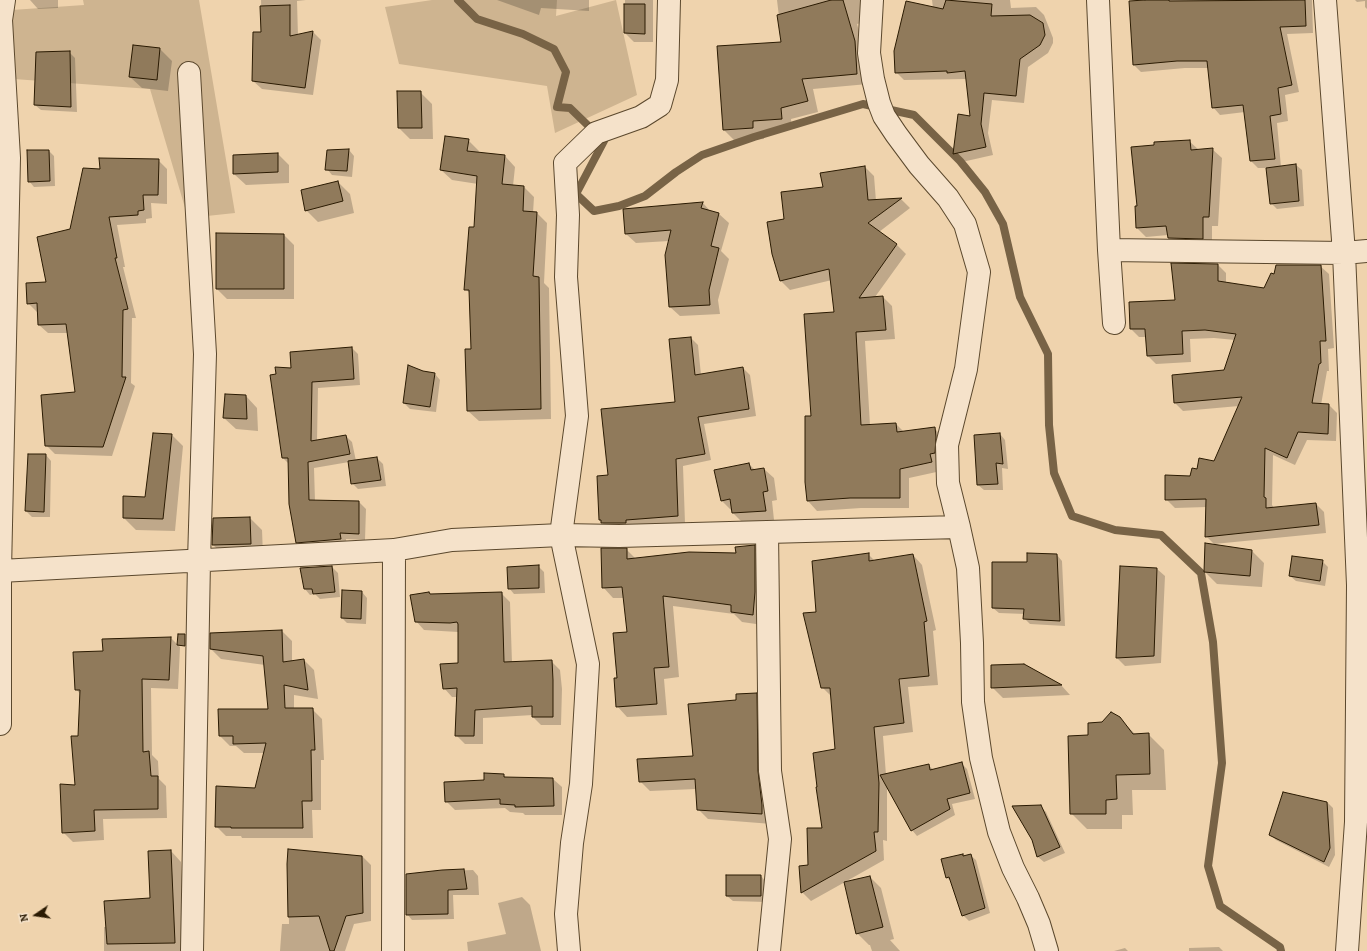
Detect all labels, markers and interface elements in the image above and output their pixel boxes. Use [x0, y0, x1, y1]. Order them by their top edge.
north arrow [16, 895, 56, 935]
text: N [16, 912, 32, 923]

